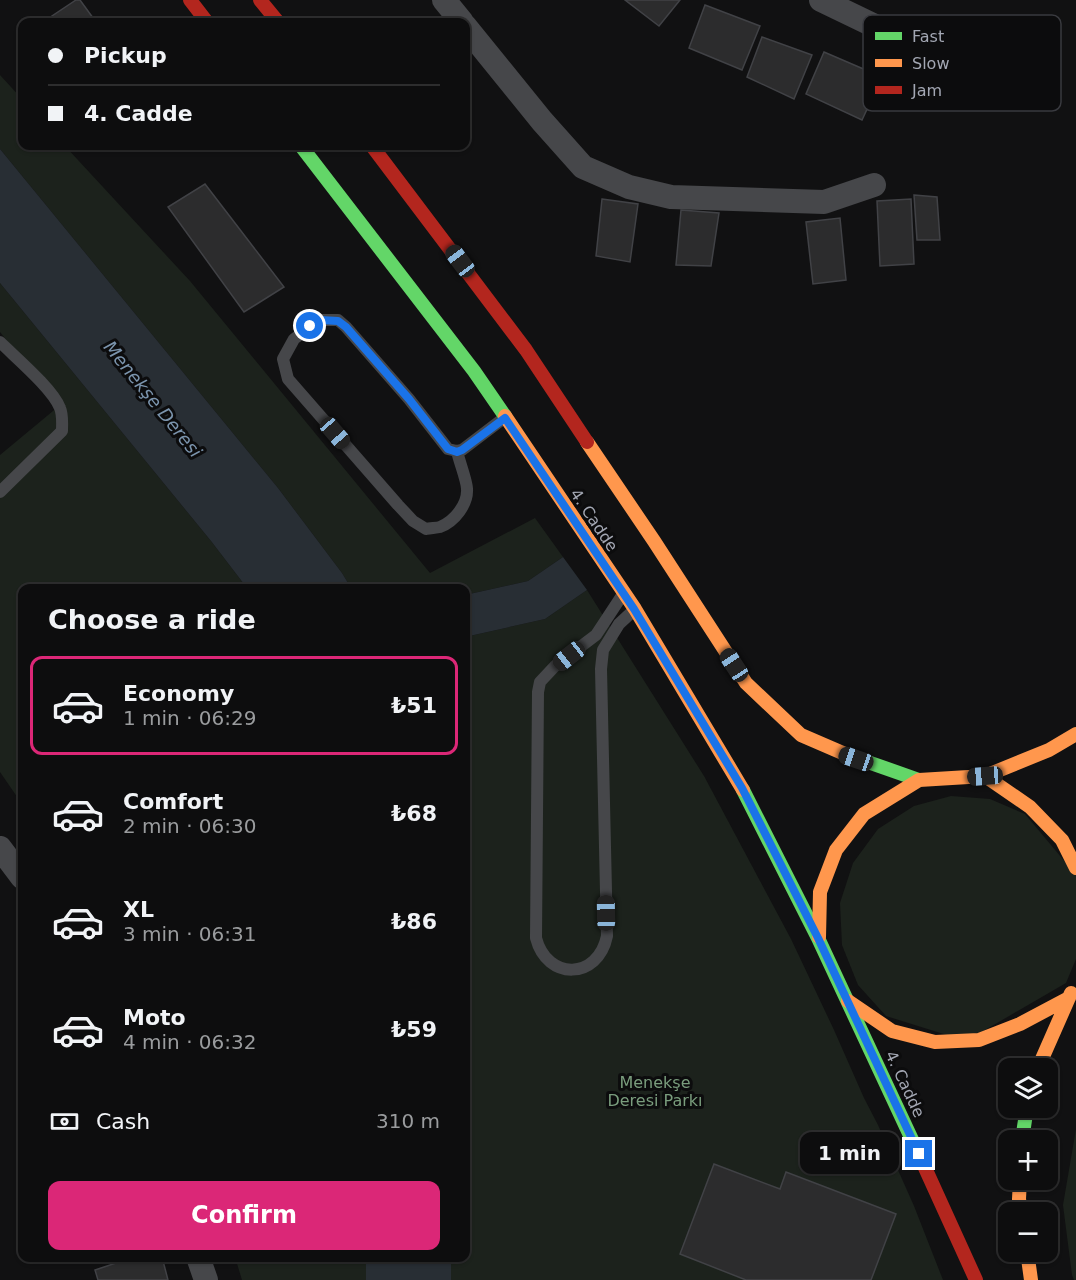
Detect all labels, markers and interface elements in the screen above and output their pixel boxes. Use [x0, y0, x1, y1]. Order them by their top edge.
legend [863, 15, 1061, 111]
text: Fast [912, 27, 944, 46]
text: Pickup [84, 43, 167, 68]
text: Slow [912, 54, 949, 73]
text: Jam [911, 81, 942, 100]
text: 4. Cadde [84, 101, 193, 126]
car [442, 241, 478, 281]
route start [296, 312, 323, 339]
water label: Menekşe Deresi [100, 337, 206, 461]
car [316, 414, 354, 452]
street label: 4. Cadde [566, 485, 622, 555]
text: Choose a ride [48, 604, 256, 635]
car [549, 638, 589, 674]
car [717, 645, 751, 685]
icon: car [51, 679, 105, 733]
text: Economy [123, 681, 234, 706]
text: ₺51 [391, 693, 437, 718]
text: 1 min · 06:29 [123, 706, 257, 730]
car [836, 745, 876, 773]
car [966, 766, 1004, 786]
icon: car [51, 787, 105, 841]
text: Comfort [123, 789, 223, 814]
text: ₺68 [391, 801, 437, 826]
text: 2 min · 06:30 [123, 814, 257, 838]
icon: car [51, 895, 105, 949]
car [597, 895, 615, 931]
text: XL [123, 897, 154, 922]
text: ₺86 [391, 909, 437, 934]
text: 3 min · 06:31 [123, 922, 257, 946]
icon: car [51, 1003, 105, 1057]
text: Moto [123, 1005, 186, 1030]
text: ₺59 [391, 1017, 437, 1042]
text: 4 min · 06:32 [123, 1030, 257, 1054]
street label: 4. Cadde [881, 1048, 929, 1120]
map controls [998, 1058, 1058, 1262]
button: layers [998, 1058, 1058, 1118]
park label: Menekşe Deresi Parkı [607, 1073, 703, 1110]
icon: cash [48, 1105, 81, 1138]
text: Cash [96, 1109, 150, 1134]
text: 310 m [376, 1109, 440, 1133]
button: + [998, 1130, 1058, 1190]
callout: 1 min [799, 1133, 898, 1175]
route end [905, 1140, 932, 1167]
text: 1 min [818, 1141, 881, 1165]
button: Confirm [48, 1181, 440, 1250]
button: − [998, 1202, 1058, 1262]

